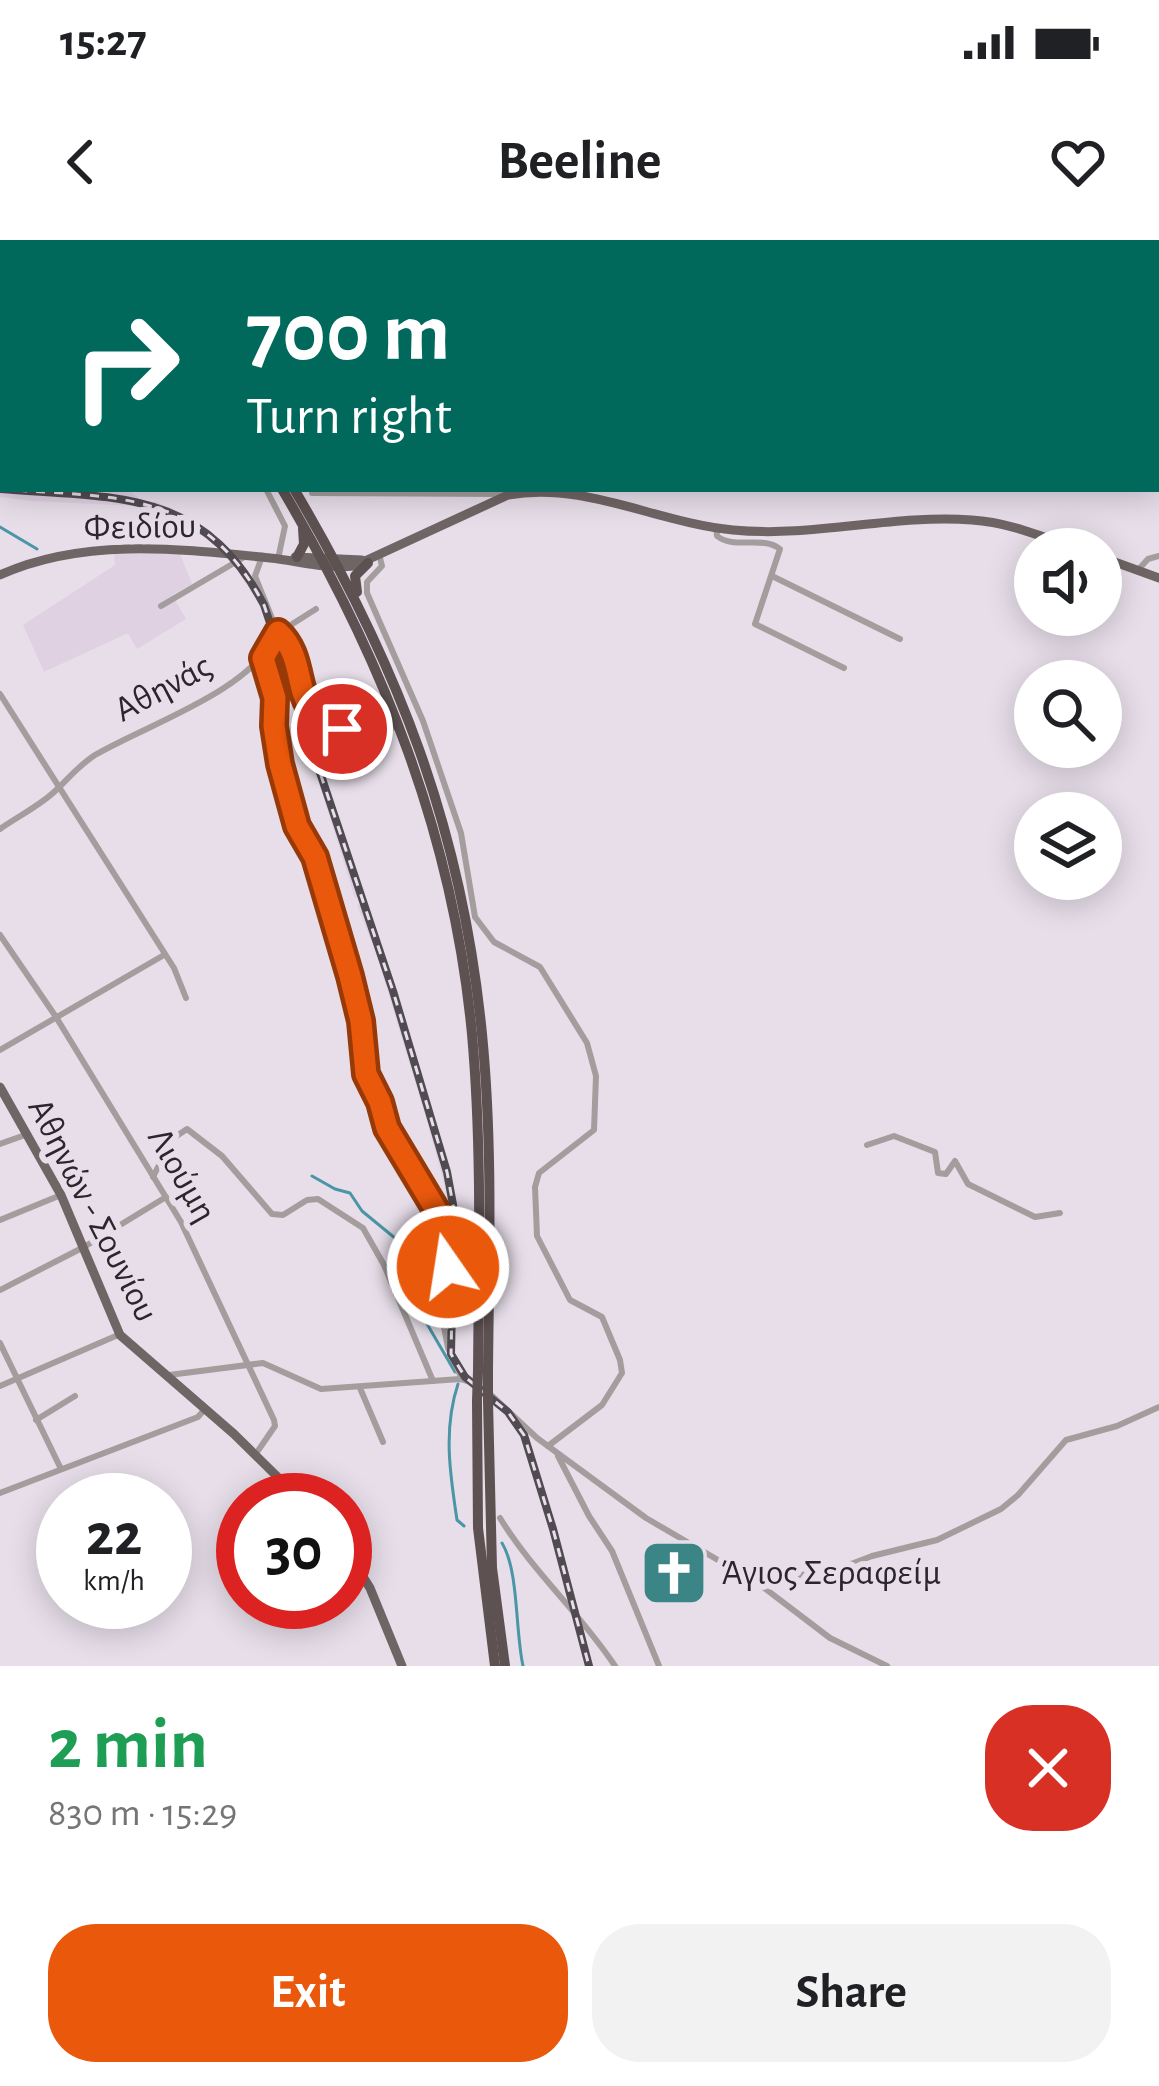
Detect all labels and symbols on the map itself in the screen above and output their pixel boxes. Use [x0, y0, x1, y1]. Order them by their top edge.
street label: Φειδίου [83, 508, 197, 546]
street label: Αθηνάς [109, 648, 217, 728]
pin [291, 678, 393, 780]
street label: Αθηνών - Σουνίου [21, 1093, 165, 1327]
street label: Λιούμη [141, 1122, 223, 1228]
position arrow [385, 1204, 511, 1330]
speed limit sign: 30 [216, 1473, 372, 1629]
church icon: Άγιος Σεραφείμ [639, 1538, 709, 1608]
place label: Άγιος Σεραφείμ [720, 1555, 941, 1591]

